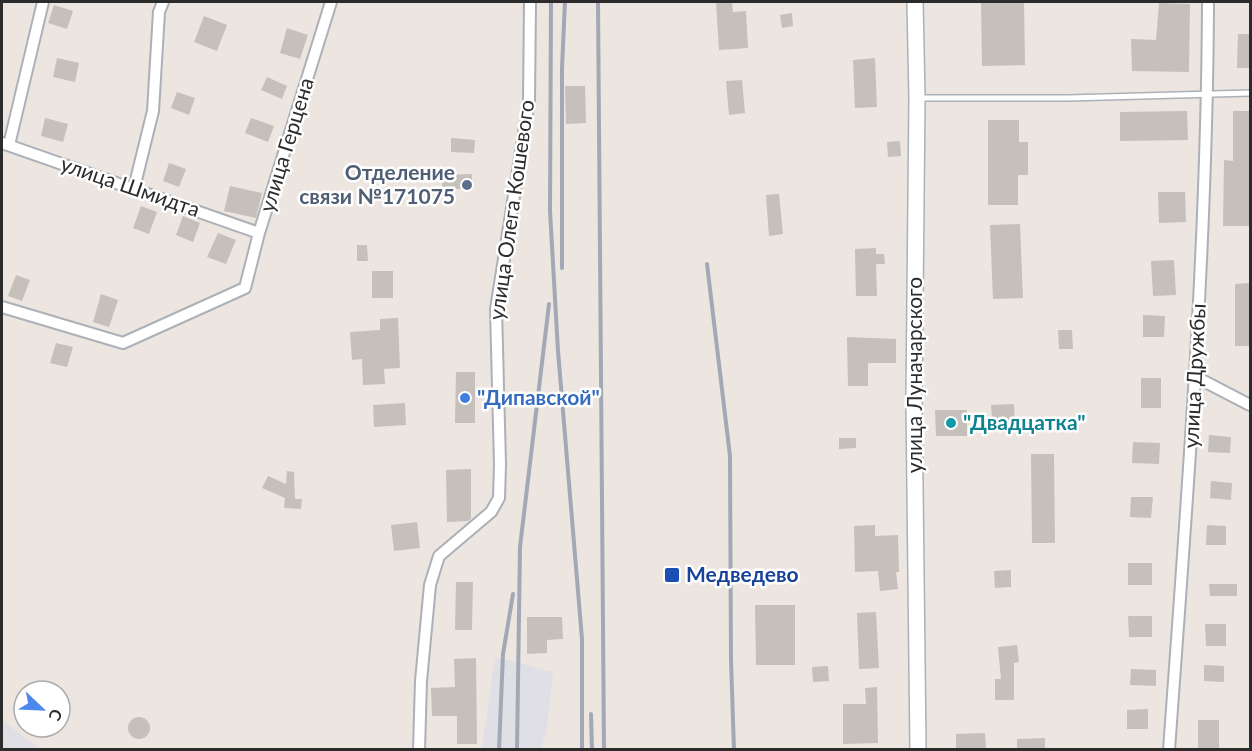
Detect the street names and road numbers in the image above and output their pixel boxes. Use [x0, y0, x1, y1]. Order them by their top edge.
street label: улица Герцена [253, 74, 318, 215]
street label: улица Олега Кошевого [483, 98, 538, 322]
street label: улица Шмидта [58, 150, 203, 221]
street label: улица Луначарского [901, 277, 926, 473]
street label: улица Дружбы [1177, 303, 1210, 449]

